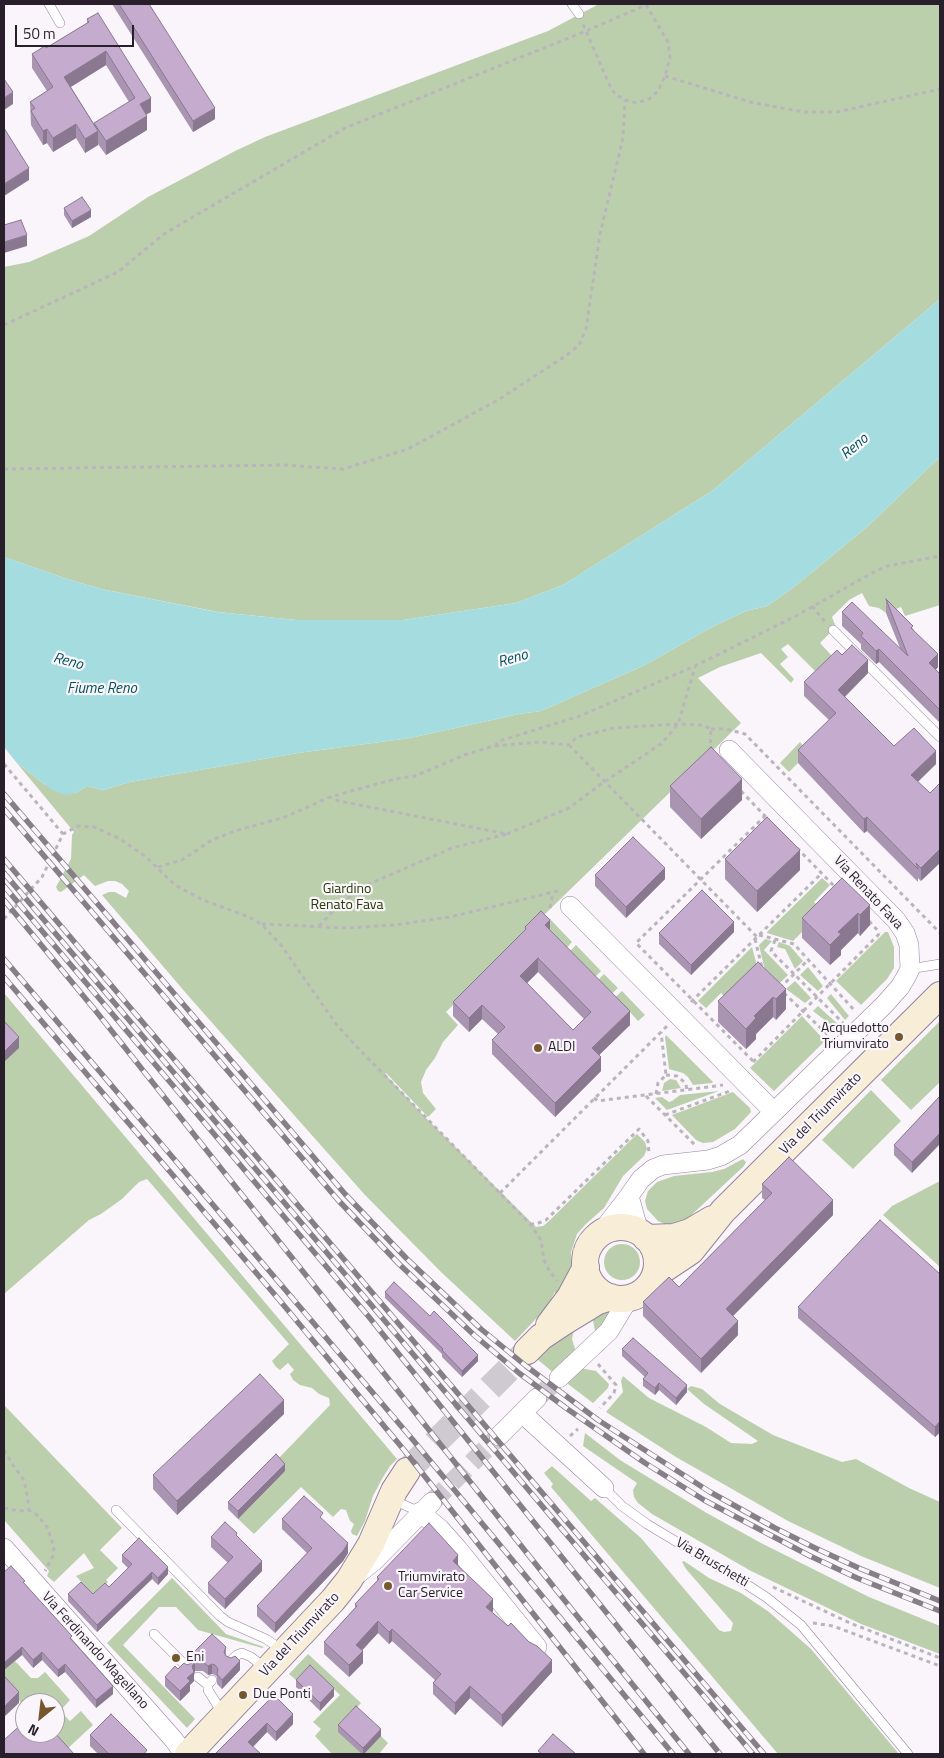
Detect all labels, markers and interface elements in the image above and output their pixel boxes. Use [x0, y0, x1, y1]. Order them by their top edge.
scale bar [18, 15, 136, 47]
text: 50 m [23, 22, 56, 45]
water label: Reno [838, 430, 872, 464]
water label: Reno [496, 646, 530, 672]
water label: Reno [51, 649, 85, 675]
water label: Fiume Reno [67, 680, 137, 698]
street label: Via Renato Fava [830, 853, 906, 933]
park label: Giardino Renato Fava [311, 882, 383, 914]
place label: Acquedotto Triumvirato [821, 1021, 889, 1054]
marker: Acquedotto Triumvirato [893, 1031, 905, 1043]
place label: ALDI [548, 1040, 576, 1056]
marker: ALDI [532, 1042, 544, 1054]
street label: Via del Triumvirato [776, 1069, 866, 1159]
street label: Via Bruschetti [672, 1535, 752, 1591]
place label: Triumvirato Car Service [398, 1570, 465, 1602]
marker: Triumvirato Car Service [382, 1580, 394, 1592]
street label: Via Ferdinando Magellano [38, 1589, 152, 1713]
street label: Via del Triumvirato [257, 1589, 343, 1681]
place label: Eni [186, 1650, 204, 1666]
marker: Eni [170, 1652, 182, 1664]
place label: Due Ponti [253, 1687, 311, 1703]
marker: Due Ponti [237, 1689, 249, 1701]
north arrow [15, 1693, 65, 1743]
text: N [24, 1719, 42, 1742]

